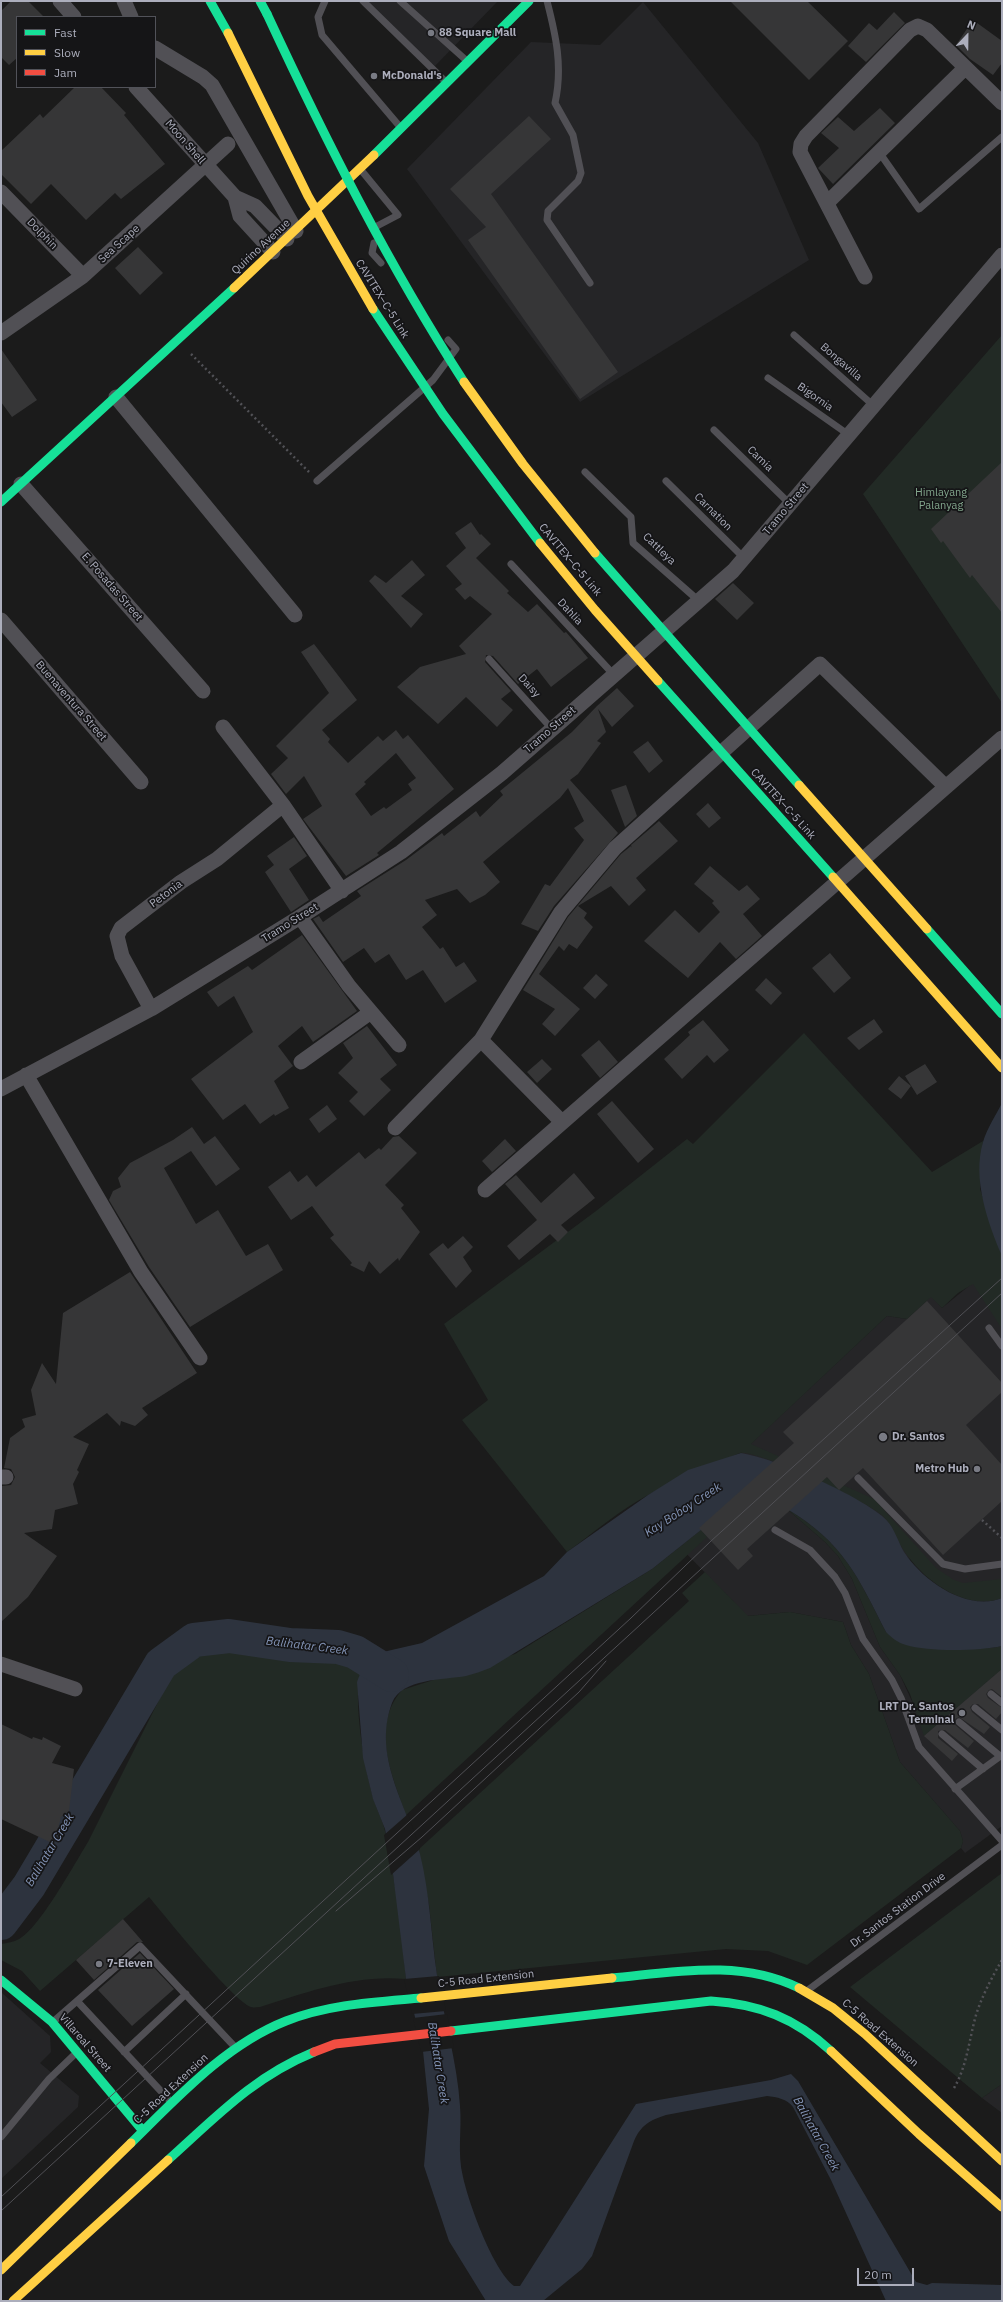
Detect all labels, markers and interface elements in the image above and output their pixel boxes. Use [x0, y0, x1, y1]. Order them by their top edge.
legend [16, 16, 156, 88]
north arrow [947, 16, 987, 56]
text: N [965, 17, 978, 33]
text: Fast [54, 25, 77, 40]
place label: 88 Square Mall [439, 26, 516, 40]
marker: 88 Square Mall [426, 28, 436, 38]
text: Slow [54, 45, 80, 60]
text: Jam [54, 65, 77, 80]
place label: McDonald's [382, 69, 442, 83]
marker: McDonald's [369, 71, 379, 81]
street label: Moon Shell [162, 117, 208, 167]
street label: Dolphin [24, 216, 60, 252]
street label: Quirino Avenue [229, 216, 293, 278]
street label: Sea Scape [96, 222, 142, 266]
street label: CAVITEX–C-5 Link [352, 257, 412, 341]
street label: Bongavilla [817, 340, 865, 384]
street label: Bigornia [795, 380, 835, 414]
street label: Camia [744, 444, 776, 474]
street label: Tramo Street [760, 480, 812, 538]
park label: Himlayang Palanyag [915, 486, 967, 512]
street label: Carnation [691, 490, 735, 534]
street label: CAVITEX–C-5 Link [536, 521, 604, 599]
street label: Cattleya [640, 530, 678, 568]
street label: E. Posadas Street [79, 550, 145, 624]
street label: Dahlia [555, 596, 585, 628]
street label: Buenaventura Street [33, 658, 109, 744]
street label: Daisy [515, 672, 543, 700]
street label: Tramo Street [521, 704, 579, 756]
street label: CAVITEX–C-5 Link [748, 766, 818, 842]
street label: Petonia [147, 877, 185, 911]
street label: Tramo Street [259, 900, 321, 946]
place label: Dr. Santos [892, 1430, 945, 1444]
marker: Dr. Santos [877, 1431, 889, 1443]
place label: Metro Hub [915, 1462, 969, 1476]
marker: Metro Hub [972, 1464, 982, 1474]
water label: Kay Boboy Creek [642, 1480, 724, 1540]
water label: Balihatar Creek [265, 1634, 349, 1658]
place label: LRT Dr. Santos Terminal [879, 1700, 954, 1726]
marker: LRT Dr. Santos Terminal [957, 1708, 967, 1718]
water label: Balihatar Creek [23, 1811, 77, 1889]
street label: Dr. Santos Station Drive [848, 1870, 948, 1950]
place label: 7-Eleven [107, 1957, 153, 1971]
marker: 7-Eleven [94, 1959, 104, 1969]
street label: C-5 Road Extension [437, 1967, 535, 1991]
street label: C-5 Road Extension [839, 1996, 921, 2070]
street label: Villareal Street [56, 2011, 114, 2075]
water label: Balihatar Creek [424, 2021, 452, 2105]
street label: C-5 Road Extension [131, 2051, 211, 2127]
water label: Balihatar Creek [790, 2094, 842, 2174]
scale bar [859, 2260, 916, 2286]
text: 20 m [864, 2267, 892, 2282]

